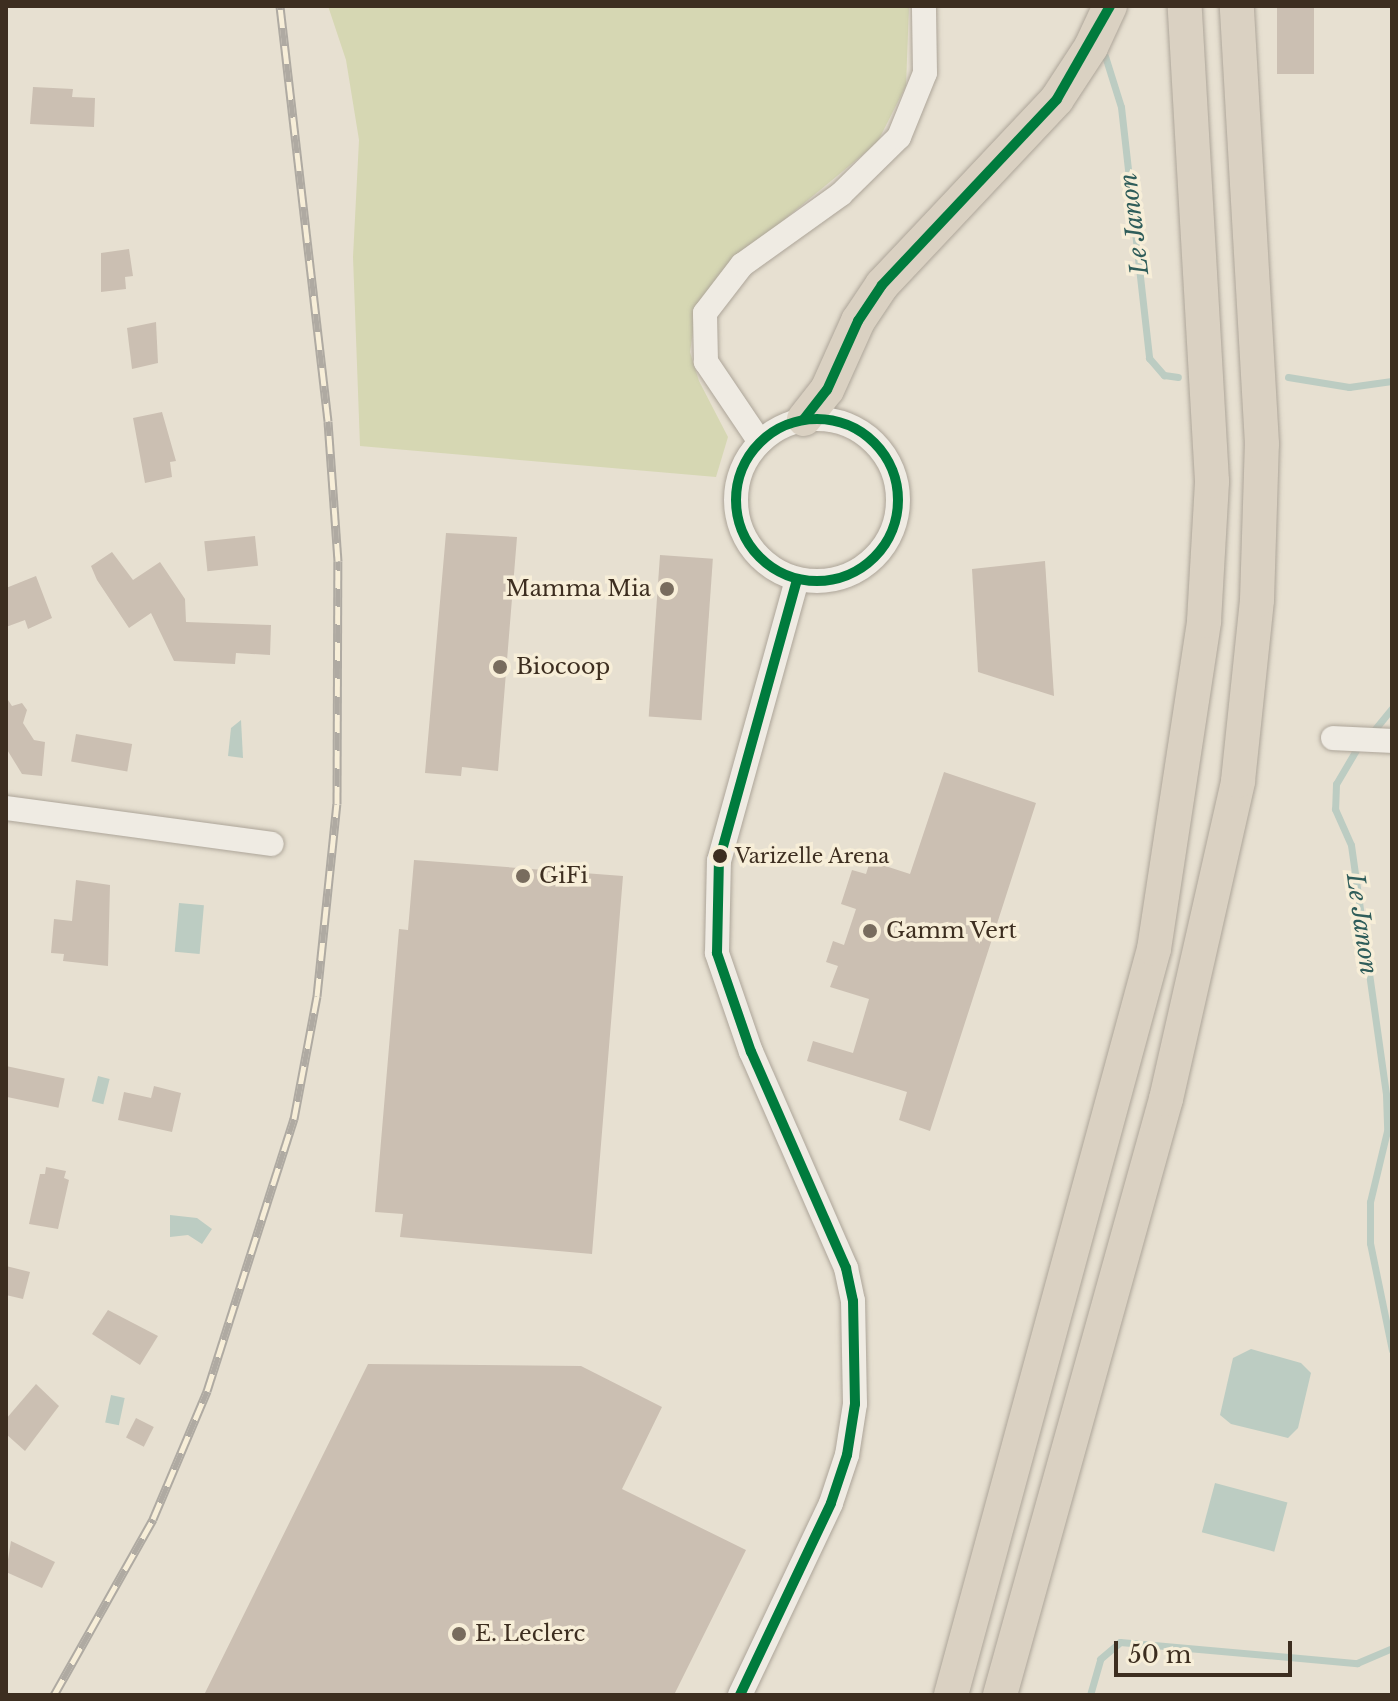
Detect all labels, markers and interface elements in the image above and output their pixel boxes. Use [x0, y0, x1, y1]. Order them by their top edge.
water label: Le Janon [1113, 171, 1155, 277]
place label: Mamma Mia [505, 576, 651, 602]
marker: Mamma Mia [658, 580, 676, 598]
place label: Biocoop [516, 654, 610, 680]
marker: Biocoop [491, 658, 509, 676]
place label: Varizelle Arena [735, 844, 890, 868]
marker: Varizelle Arena [712, 848, 728, 864]
place label: GiFi [539, 863, 588, 889]
marker: GiFi [514, 867, 532, 885]
water label: Le Janon [1341, 871, 1383, 977]
place label: Gamm Vert [886, 918, 1018, 944]
marker: Gamm Vert [861, 922, 879, 940]
place label: E. Leclerc [475, 1621, 585, 1647]
marker: E. Leclerc [450, 1625, 468, 1643]
scale bar [1118, 1625, 1296, 1675]
text: 50 m [1128, 1640, 1191, 1669]

